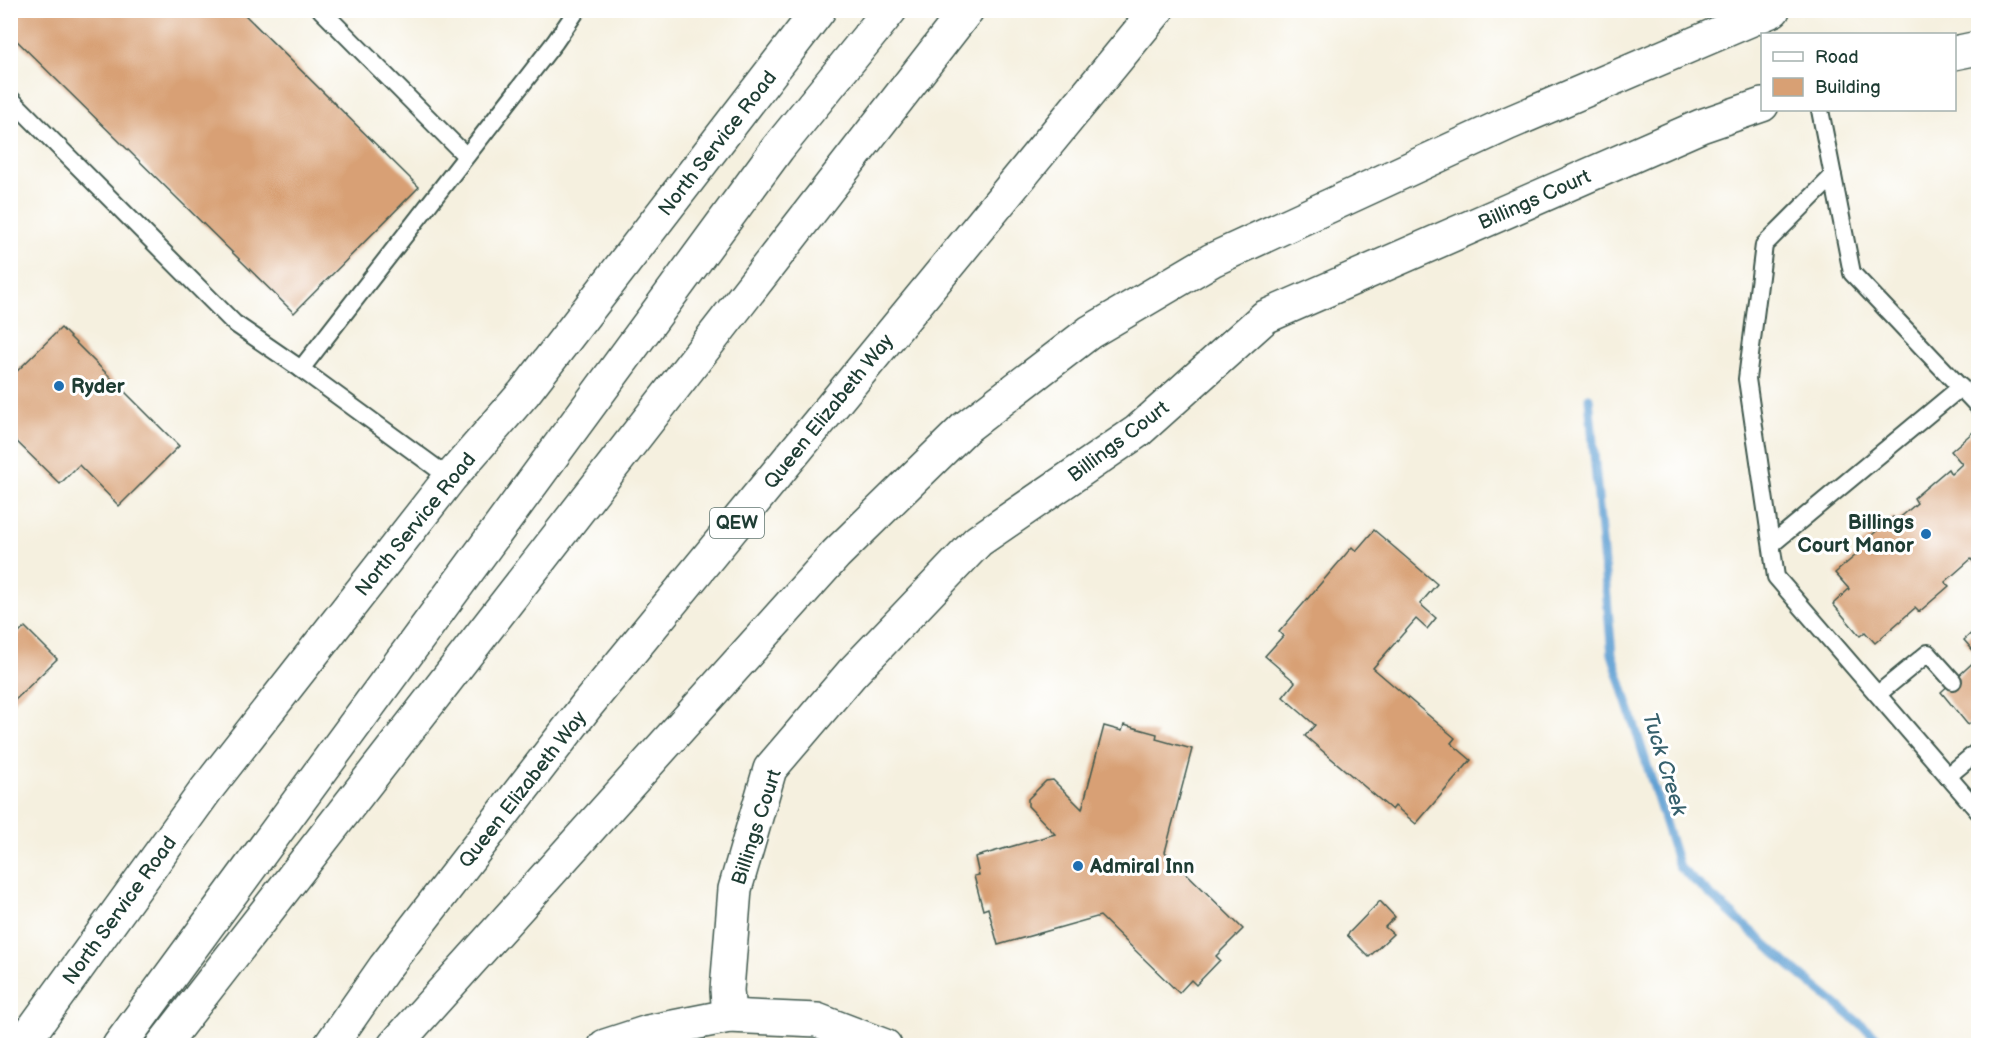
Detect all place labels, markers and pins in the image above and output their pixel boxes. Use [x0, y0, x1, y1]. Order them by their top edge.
place label: Ryder [71, 375, 126, 399]
marker: Ryder [52, 379, 66, 393]
place label: Billings Court Manor [1798, 511, 1915, 558]
marker: Billings Court Manor [1919, 527, 1933, 541]
place label: Admiral Inn [1089, 855, 1194, 879]
marker: Admiral Inn [1071, 859, 1085, 873]

